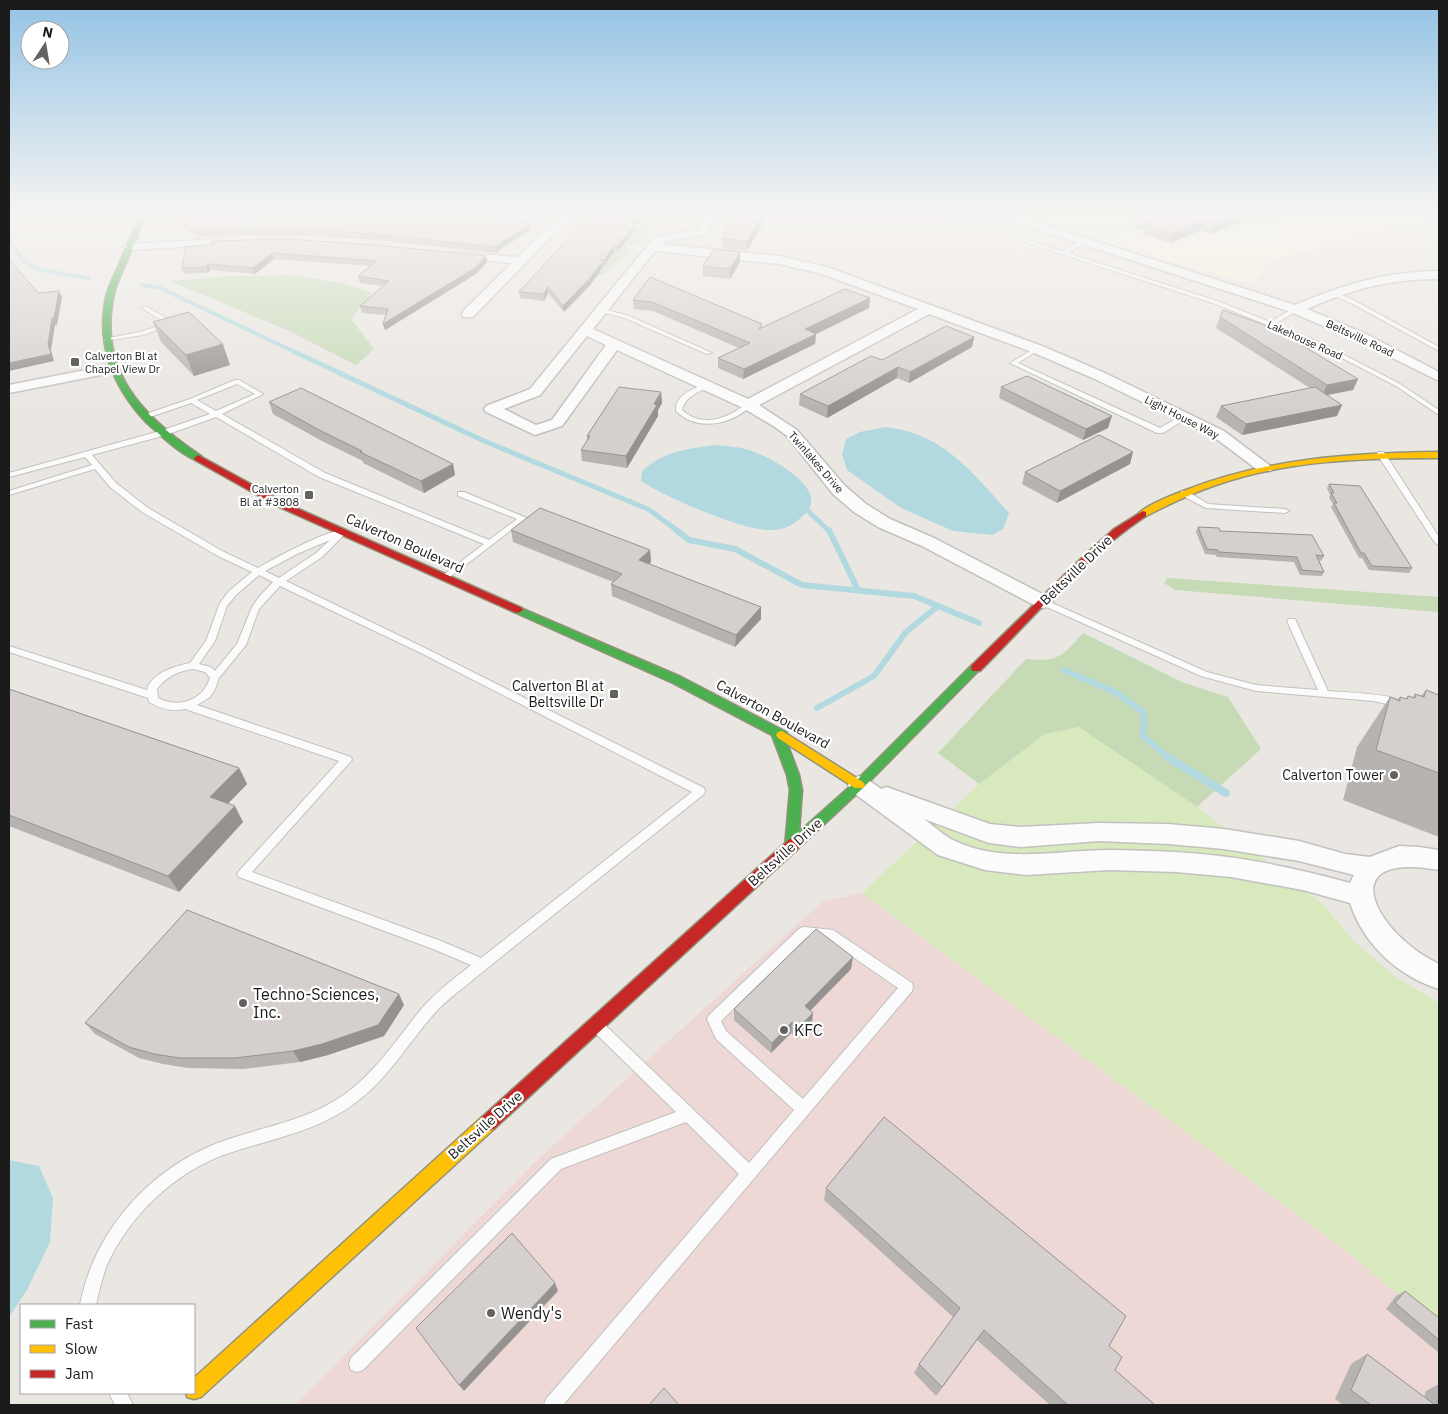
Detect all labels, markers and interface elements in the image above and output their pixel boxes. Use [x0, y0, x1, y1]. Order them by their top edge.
north arrow [20, 20, 70, 70]
text: N [41, 22, 55, 42]
street label: Beltsville Road [1324, 316, 1396, 360]
street label: Lakehouse Road [1265, 317, 1345, 363]
place label: Calverton Bl at Chapel View Dr [85, 349, 160, 376]
marker: Calverton Bl at Chapel View Dr [69, 356, 81, 368]
street label: Light House Way [1142, 392, 1222, 442]
street label: Twinlakes Drive [785, 428, 847, 496]
place label: Calverton Bl at #3808 [240, 482, 299, 509]
marker: Calverton Bl at #3808 [303, 489, 315, 501]
street label: Calverton Boulevard [343, 509, 467, 577]
street label: Beltsville Drive [1036, 531, 1116, 609]
street label: Calverton Boulevard [713, 675, 833, 753]
place label: Calverton Bl at Beltsville Dr [512, 677, 604, 711]
marker: Calverton Bl at Beltsville Dr [608, 688, 620, 700]
place label: Calverton Tower [1282, 766, 1384, 784]
marker: Calverton Tower [1388, 769, 1400, 781]
street label: Beltsville Drive [744, 814, 826, 890]
place label: Techno-Sciences, Inc. [253, 984, 379, 1022]
marker: Techno-Sciences, Inc. [237, 997, 249, 1009]
place label: KFC [794, 1020, 823, 1040]
marker: KFC [778, 1024, 790, 1036]
street label: Beltsville Drive [444, 1087, 526, 1163]
place label: Wendy's [501, 1303, 562, 1323]
legend [20, 1304, 195, 1394]
marker: Wendy's [485, 1307, 497, 1319]
text: Fast [65, 1314, 93, 1333]
text: Slow [65, 1339, 98, 1358]
text: Jam [65, 1364, 94, 1383]

